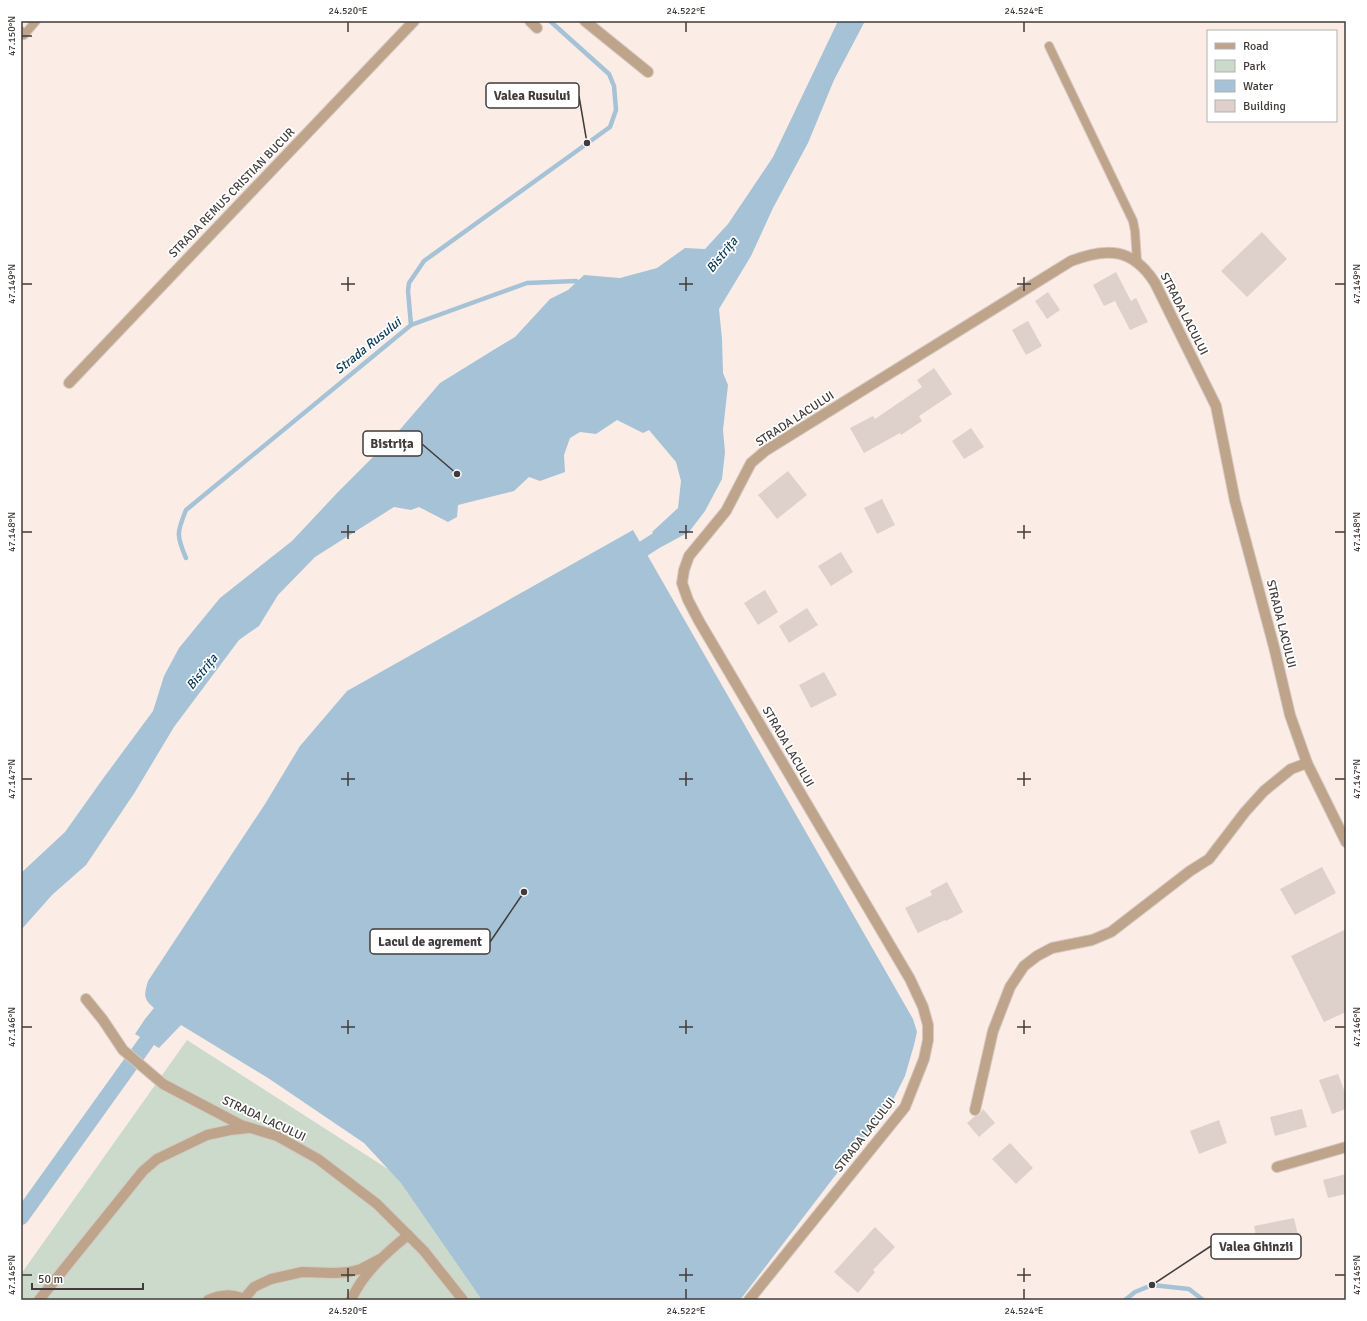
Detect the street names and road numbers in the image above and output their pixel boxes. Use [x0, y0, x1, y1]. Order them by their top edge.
street label: STRADA REMUS CRISTIAN BUCUR [166, 125, 298, 261]
street label: STRADA LACULUI [1157, 270, 1211, 358]
street label: STRADA LACULUI [753, 388, 837, 450]
street label: STRADA LACULUI [1263, 578, 1299, 670]
street label: STRADA LACULUI [759, 704, 817, 790]
street label: STRADA LACULUI [220, 1093, 308, 1145]
street label: STRADA LACULUI [831, 1095, 899, 1175]

